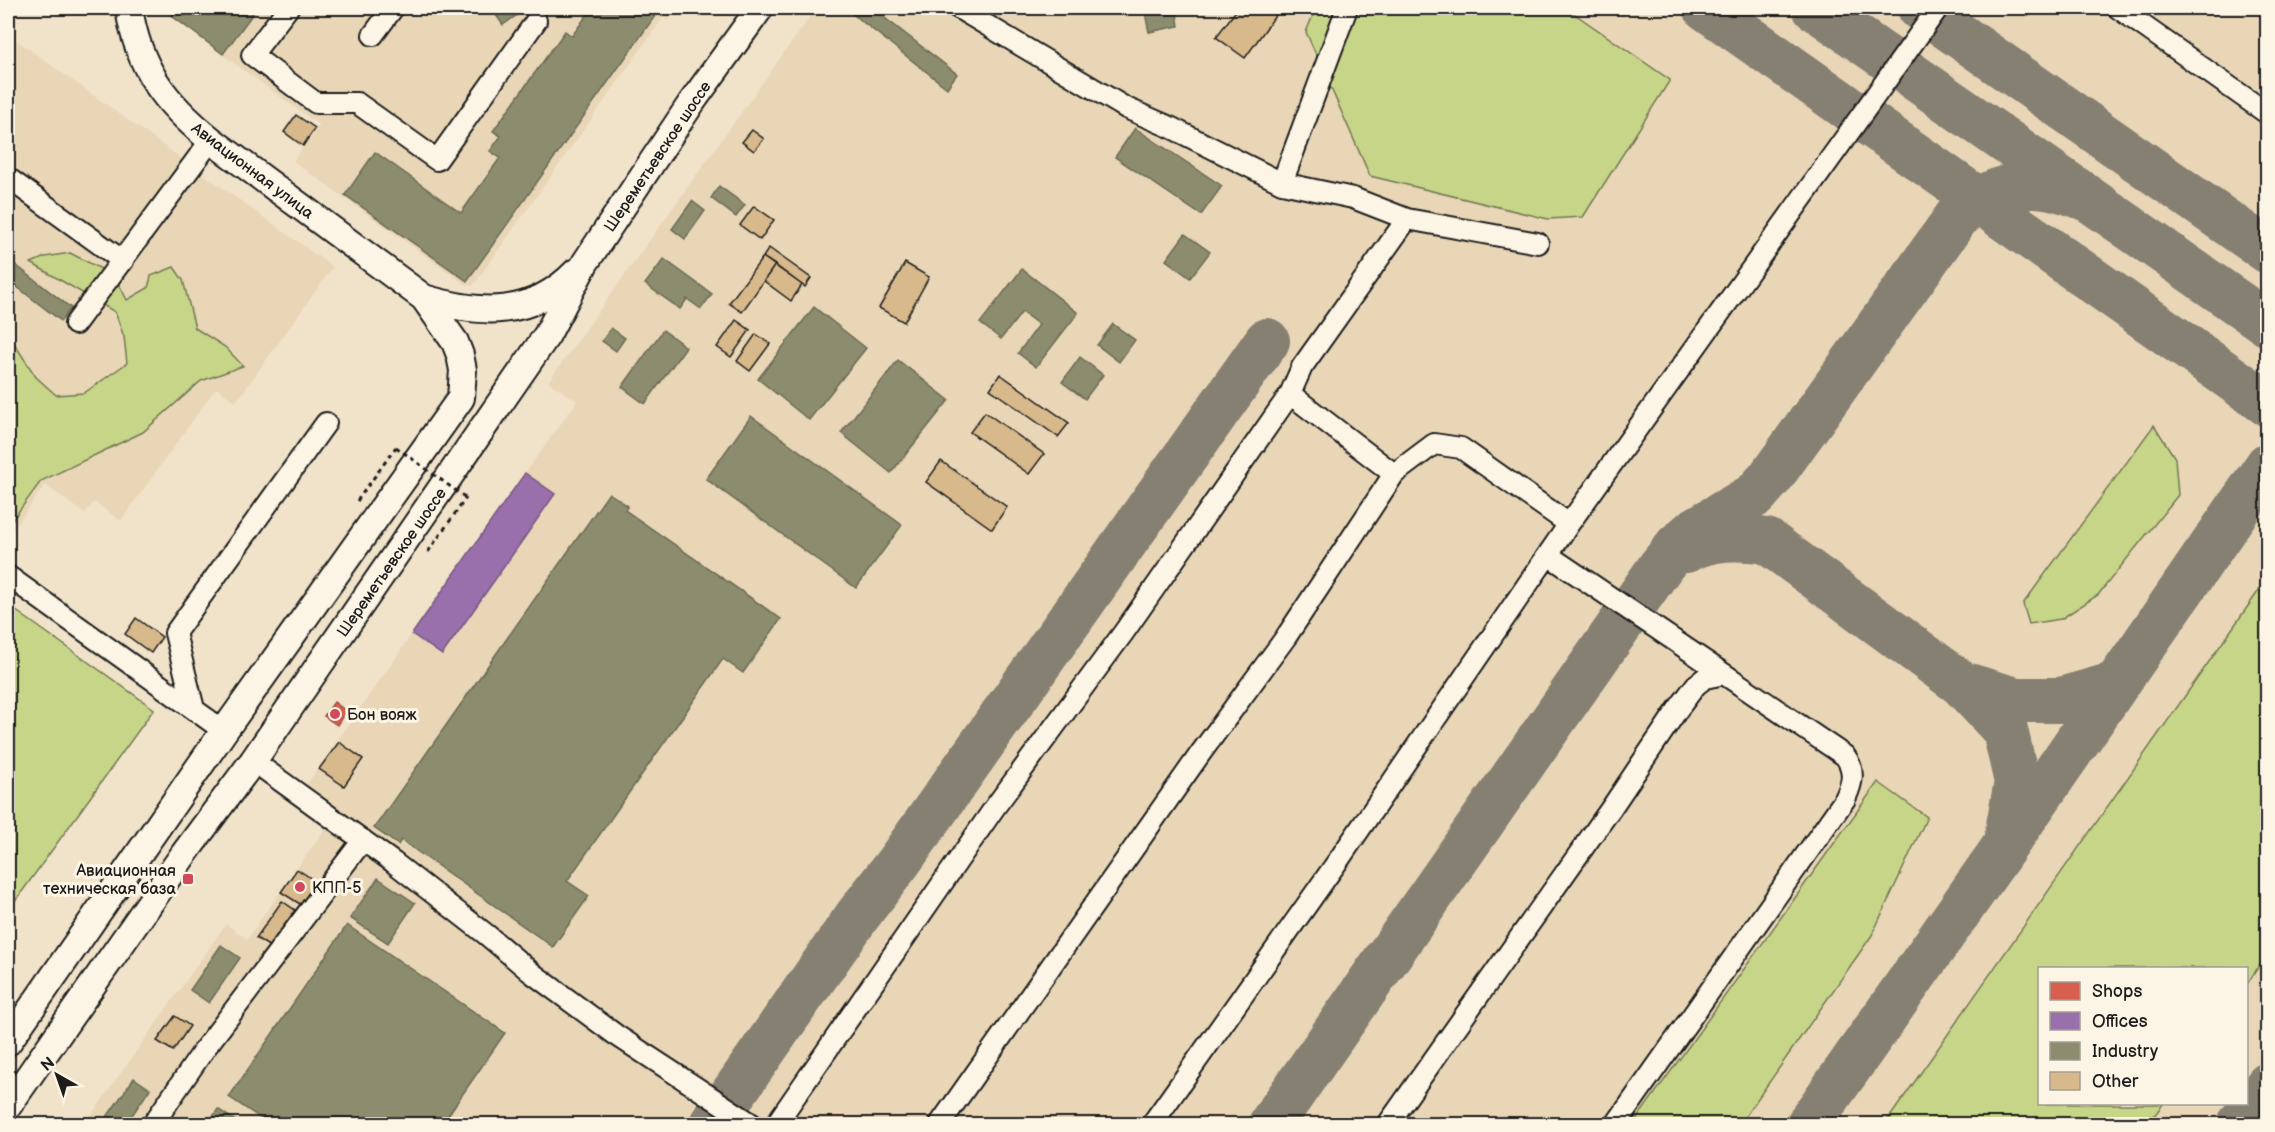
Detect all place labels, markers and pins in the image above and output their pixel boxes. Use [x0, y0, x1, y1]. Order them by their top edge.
place label: Бон вояж [347, 706, 417, 725]
marker: Бон вояж [328, 707, 342, 721]
place label: Авиационная техническая база [43, 862, 177, 899]
marker: Авиационная техническая база [181, 872, 195, 886]
place label: КПП-5 [312, 879, 361, 898]
marker: КПП-5 [293, 880, 307, 894]

